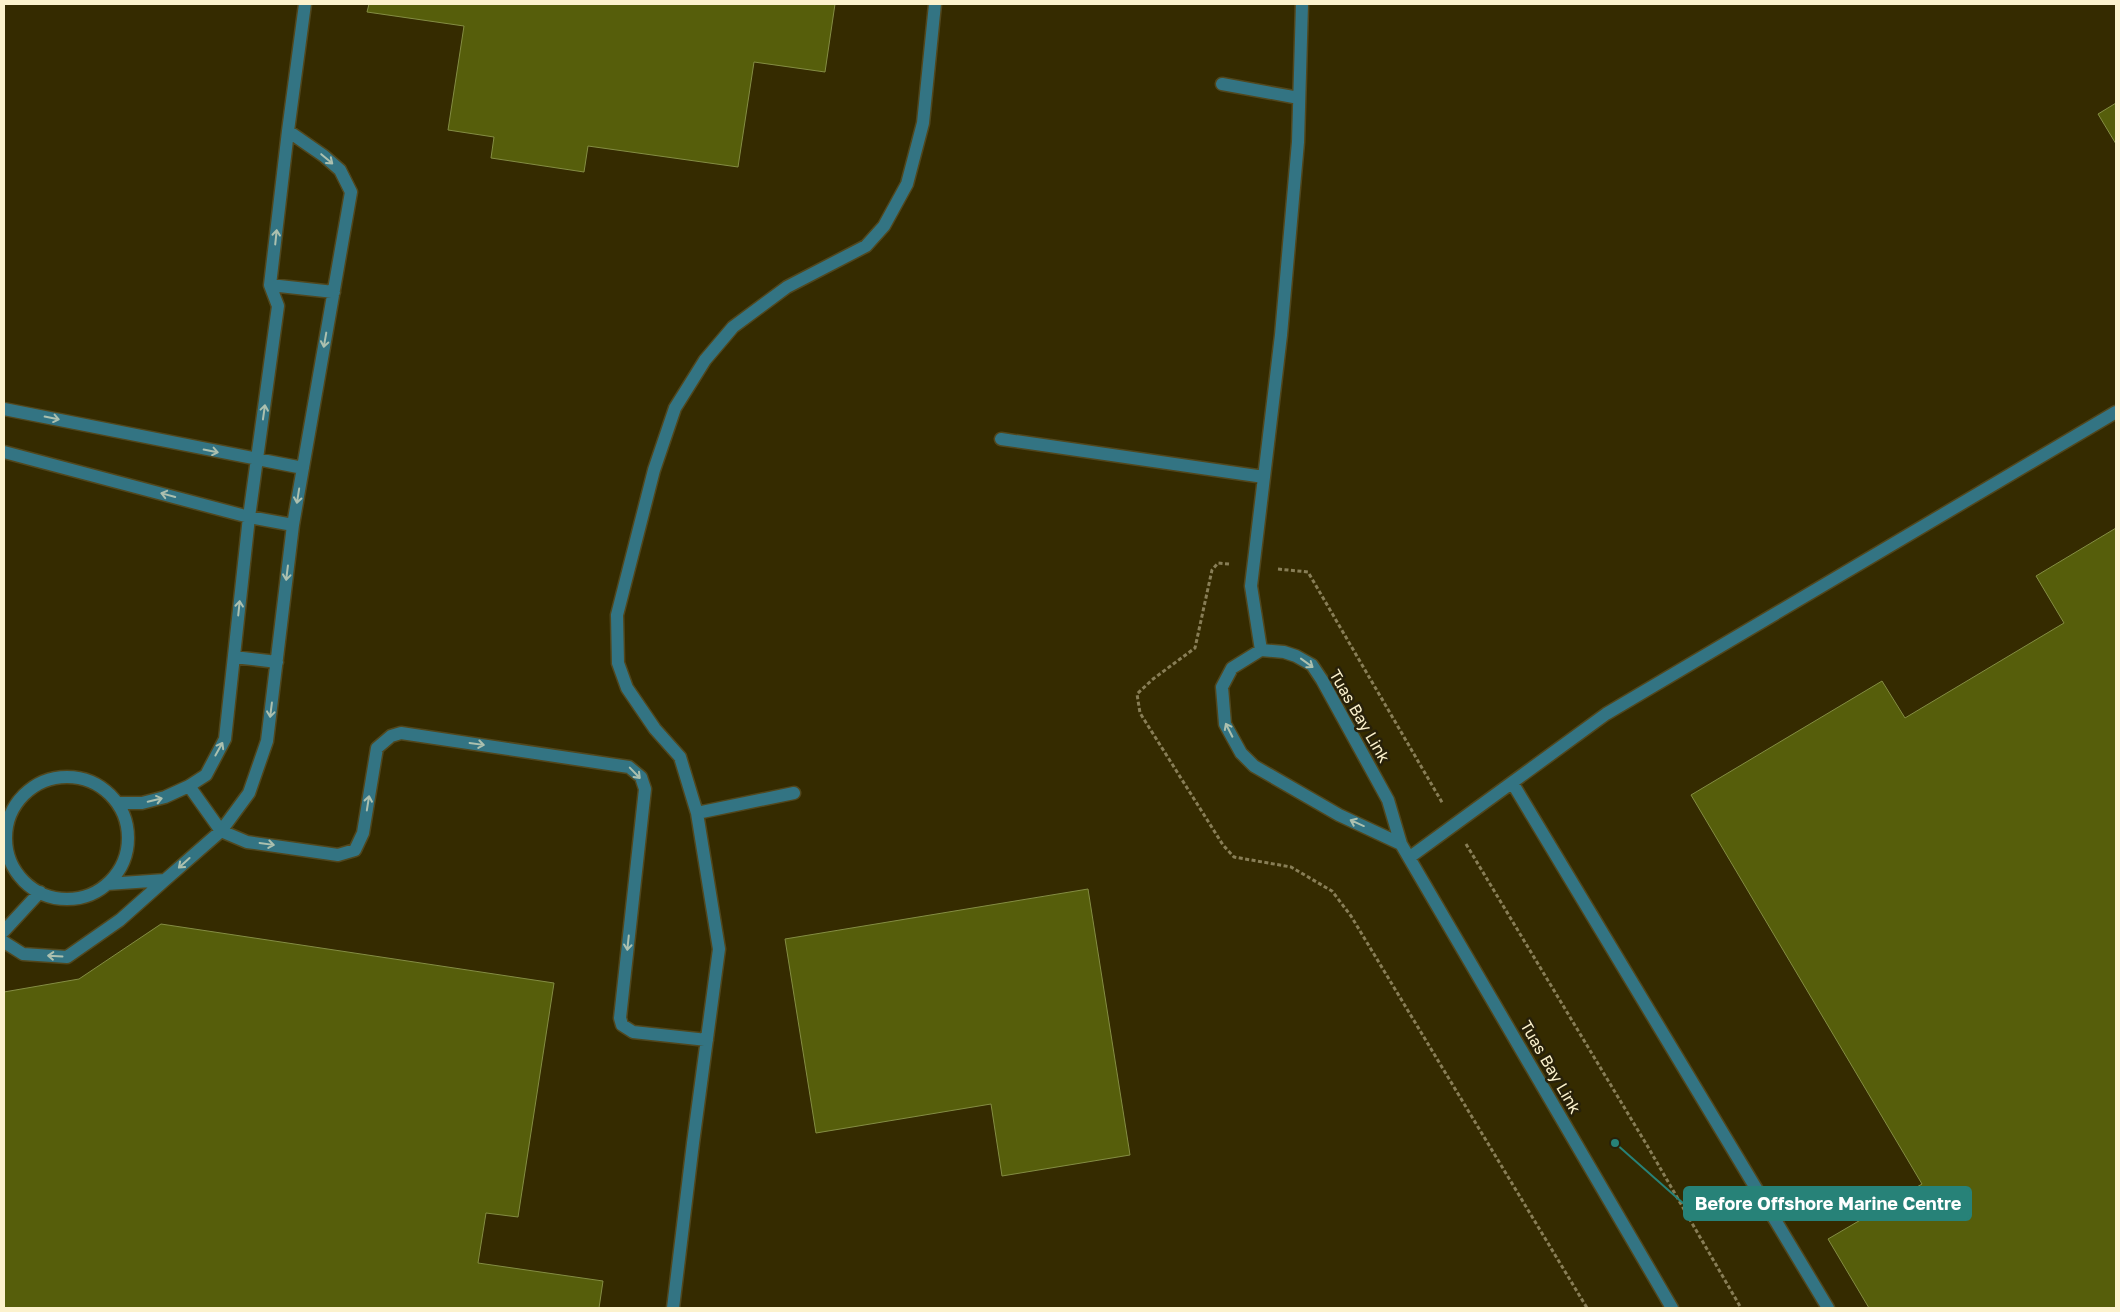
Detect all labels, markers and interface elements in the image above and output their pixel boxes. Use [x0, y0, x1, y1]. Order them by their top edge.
one-way arrow [321, 154, 334, 165]
one-way arrow [271, 229, 281, 245]
one-way arrow [320, 331, 330, 347]
one-way arrow [259, 404, 269, 420]
one-way arrow [43, 414, 59, 424]
one-way arrow [202, 446, 218, 456]
one-way arrow [293, 488, 303, 504]
one-way arrow [161, 490, 177, 500]
one-way arrow [282, 565, 292, 581]
one-way arrow [234, 600, 244, 616]
one-way arrow [1300, 658, 1314, 668]
street label: Tuas Bay Link [1325, 666, 1395, 766]
one-way arrow [266, 702, 276, 718]
one-way arrow [1224, 723, 1233, 738]
one-way arrow [469, 739, 485, 749]
one-way arrow [215, 743, 225, 757]
one-way arrow [629, 767, 641, 779]
one-way arrow [146, 795, 162, 804]
one-way arrow [364, 796, 374, 812]
one-way arrow [1350, 818, 1365, 828]
one-way arrow [259, 840, 275, 850]
one-way arrow [178, 858, 191, 869]
one-way arrow [623, 934, 633, 950]
one-way arrow [47, 951, 63, 960]
street label: Tuas Bay Link [1516, 1017, 1586, 1117]
callout: Before Offshore Marine Centre [1684, 1187, 1971, 1220]
text: Before Offshore Marine Centre [1695, 1192, 1962, 1214]

